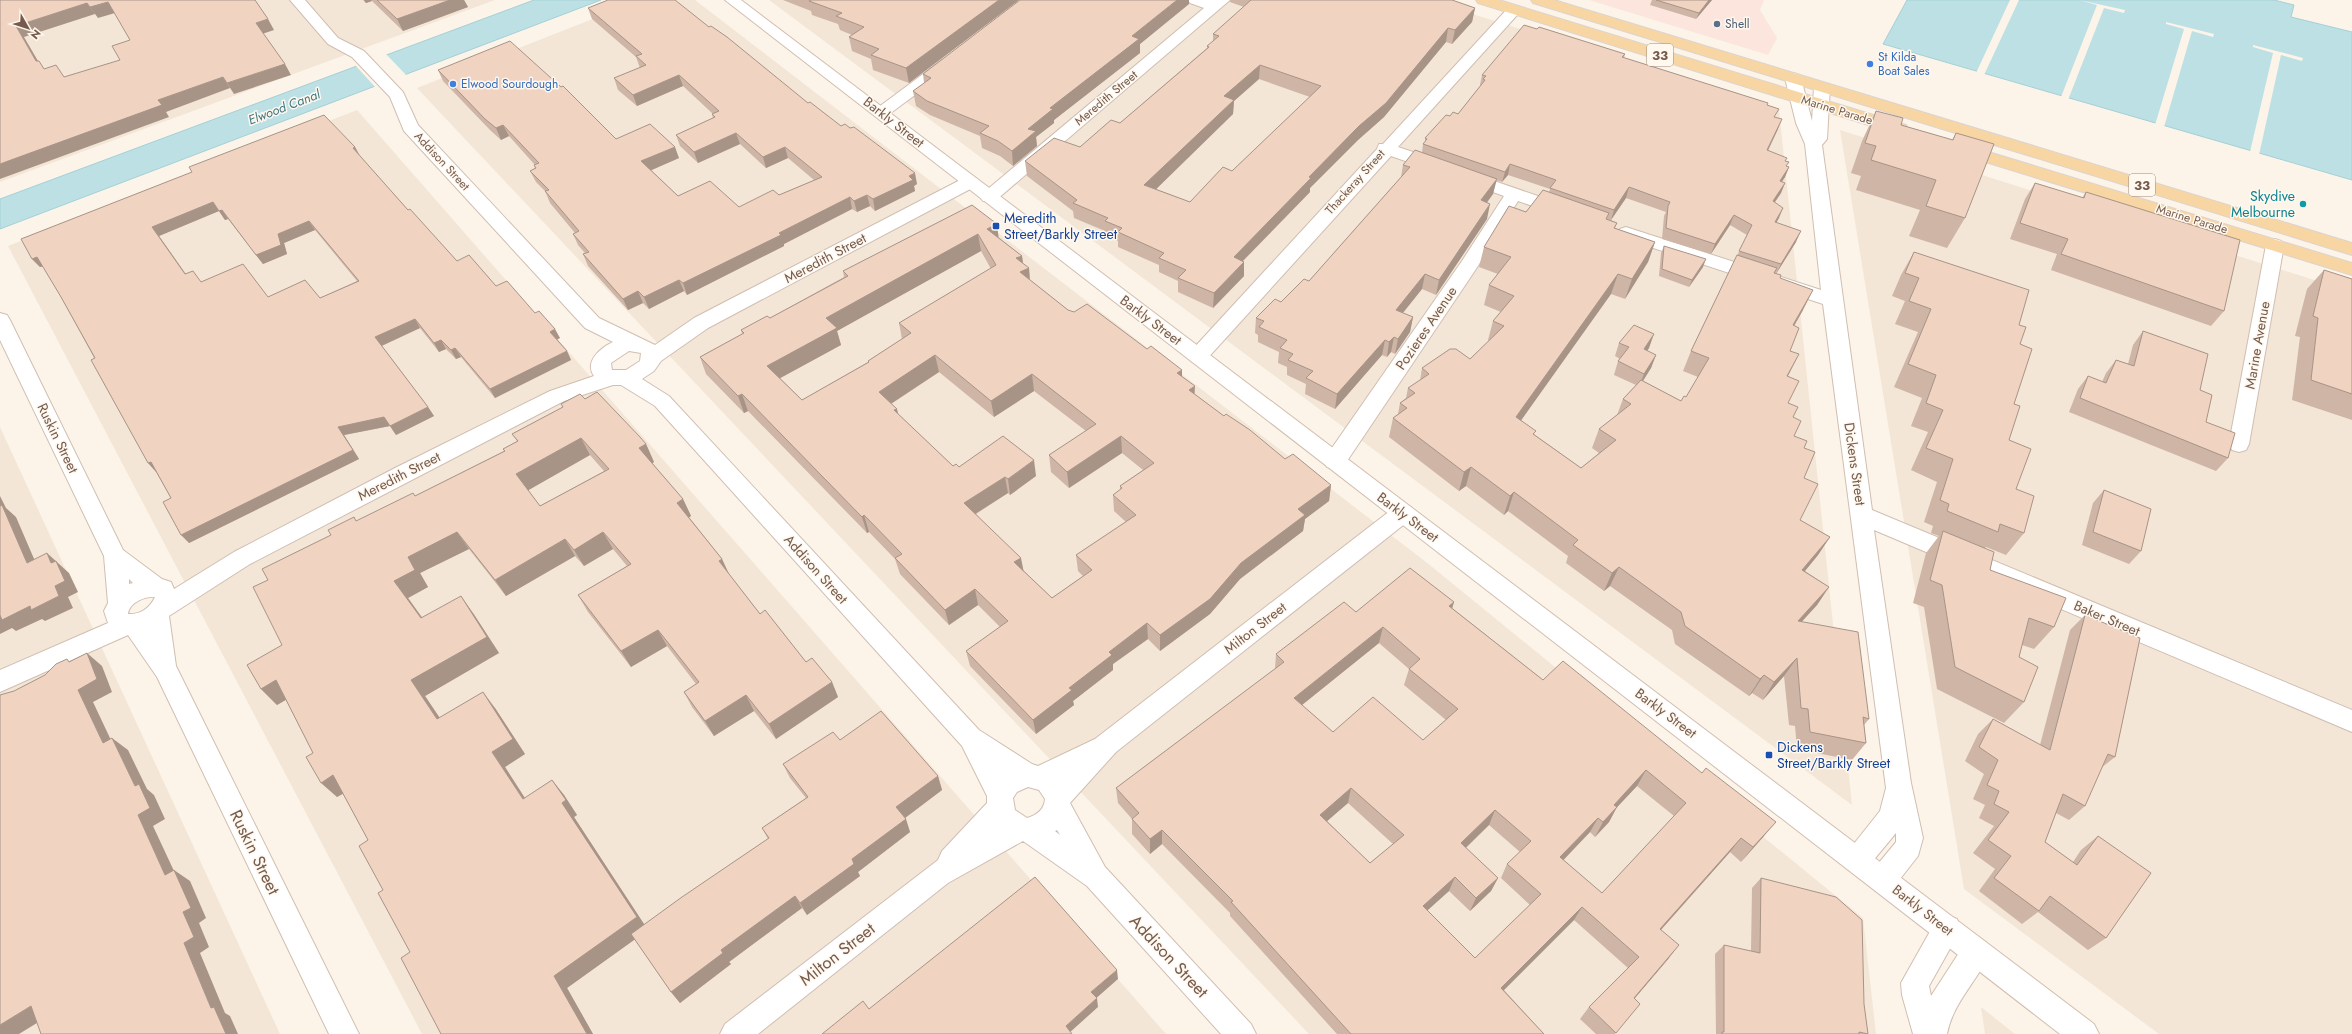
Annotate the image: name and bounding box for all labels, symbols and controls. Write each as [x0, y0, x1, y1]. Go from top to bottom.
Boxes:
north arrow [8, 8, 48, 48]
place label: Shell [1725, 15, 1750, 33]
marker: Shell [1712, 19, 1722, 29]
text: N [27, 26, 45, 43]
road number: 33 [1647, 44, 1673, 66]
place label: St Kilda Boat Sales [1878, 48, 1930, 80]
marker: St Kilda Boat Sales [1865, 59, 1875, 69]
street label: Meredith Street [1071, 66, 1142, 130]
place label: Elwood Sourdough [461, 75, 558, 93]
marker: Elwood Sourdough [448, 79, 458, 89]
water label: Elwood Canal [245, 84, 324, 129]
street label: Marine Parade [1799, 91, 1875, 129]
street label: Barkly Street [859, 92, 929, 153]
street label: Addison Street [410, 128, 474, 195]
street label: Thackeray Street [1321, 145, 1389, 218]
road number: 33 [2129, 174, 2155, 196]
place label: Skydive Melbourne [2231, 186, 2295, 222]
marker: Skydive Melbourne [2298, 199, 2308, 209]
street label: Marine Parade [2154, 200, 2230, 238]
place label: Meredith Street/Barkly Street [1004, 208, 1118, 244]
marker: Meredith Street/Barkly Street [991, 221, 1001, 231]
street label: Meredith Street [780, 228, 870, 288]
street label: Pozieres Avenue [1391, 282, 1461, 374]
street label: Barkly Street [1116, 290, 1186, 350]
street label: Marine Avenue [2239, 299, 2275, 391]
street label: Ruskin Street [32, 400, 84, 477]
street label: Dickens Street [1839, 421, 1871, 507]
street label: Meredith Street [354, 446, 444, 505]
street label: Barkly Street [1373, 487, 1443, 547]
street label: Addison Street [779, 530, 853, 609]
street label: Baker Street [2071, 595, 2144, 641]
street label: Milton Street [1220, 597, 1291, 659]
street label: Barkly Street [1631, 683, 1701, 743]
place label: Dickens Street/Barkly Street [1777, 737, 1891, 773]
marker: Dickens Street/Barkly Street [1764, 750, 1774, 760]
street label: Ruskin Street [224, 805, 286, 899]
street label: Barkly Street [1888, 880, 1958, 941]
street label: Addison Street [1124, 909, 1214, 1003]
street label: Milton Street [794, 917, 880, 991]

